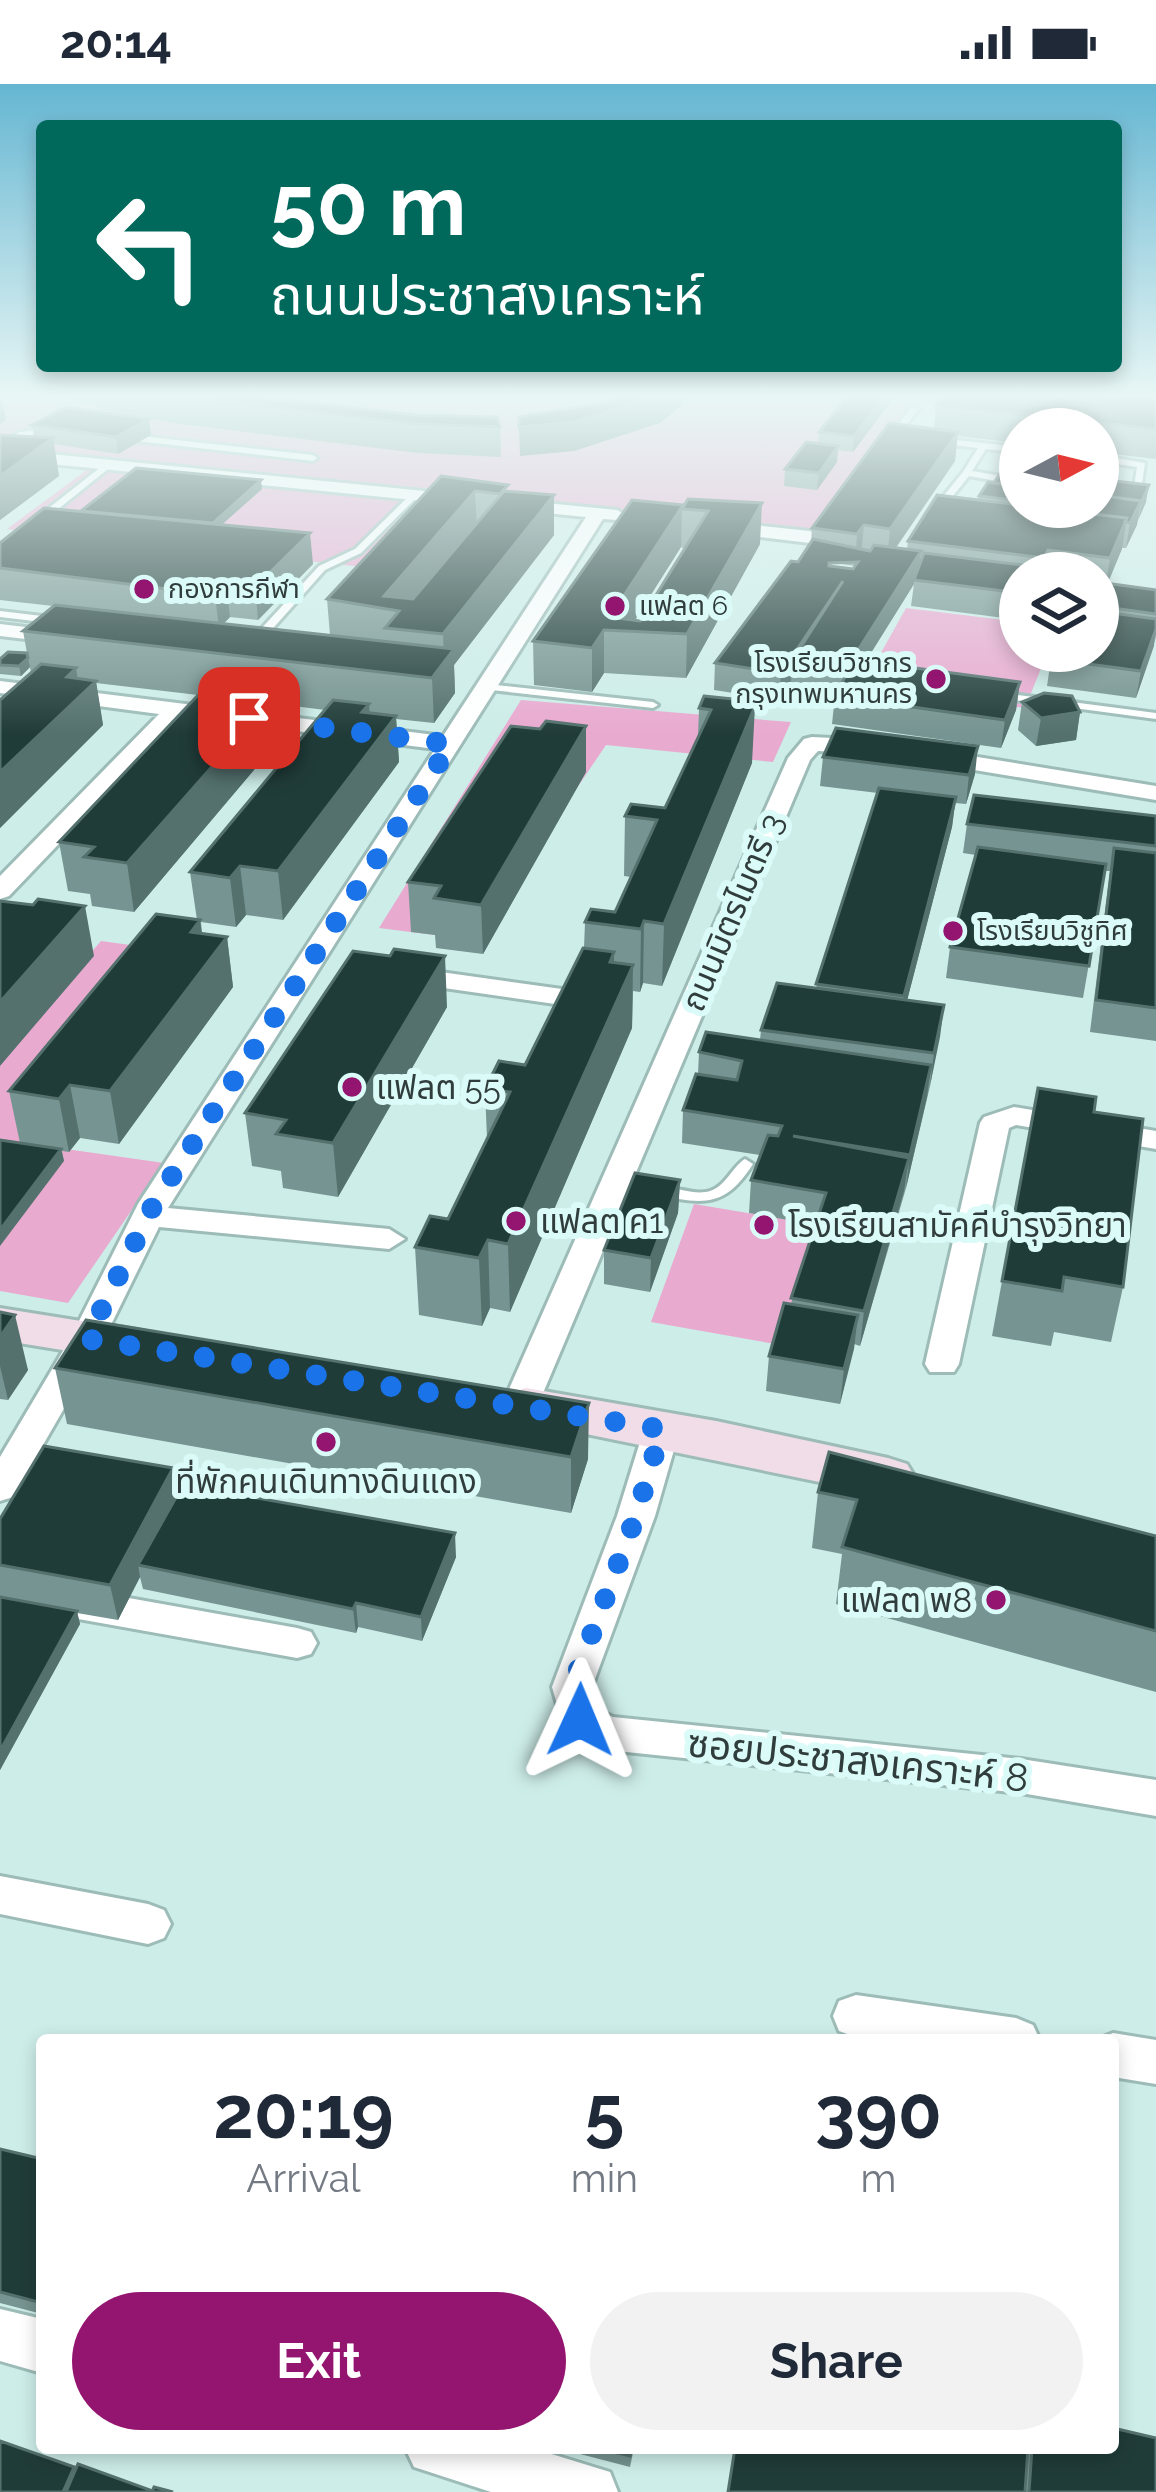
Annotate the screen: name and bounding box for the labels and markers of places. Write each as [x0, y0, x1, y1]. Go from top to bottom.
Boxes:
place label: กองการกีฬา [168, 573, 300, 604]
marker: กองการกีฬา [131, 576, 157, 602]
place label: แฟลต 6 [639, 590, 728, 621]
marker: แฟลต 6 [602, 593, 628, 619]
place label: โรงเรียนวิชากร กรุงเทพมหานคร [735, 647, 912, 710]
marker: โรงเรียนวิชากร กรุงเทพมหานคร [923, 666, 949, 692]
pin [198, 667, 300, 769]
place label: โรงเรียนวิชูทิศ [977, 915, 1128, 947]
marker: โรงเรียนวิชูทิศ [940, 918, 966, 944]
place label: แฟลต 55 [376, 1068, 501, 1107]
marker: แฟลต 55 [339, 1074, 365, 1100]
place label: แฟลต ค1 [540, 1202, 663, 1241]
place label: โรงเรียนสามัคคีบํารุงวิทยา [788, 1206, 1127, 1246]
marker: แฟลต ค1 [503, 1208, 529, 1234]
marker: โรงเรียนสามัคคีบํารุงวิทยา [751, 1212, 777, 1238]
marker: ที่พักคนเดินทางดินแดง [313, 1429, 339, 1455]
place label: ที่พักคนเดินทางดินแดง [175, 1459, 477, 1501]
place label: แฟลต พ8 [841, 1581, 972, 1620]
marker: แฟลต พ8 [983, 1587, 1009, 1613]

